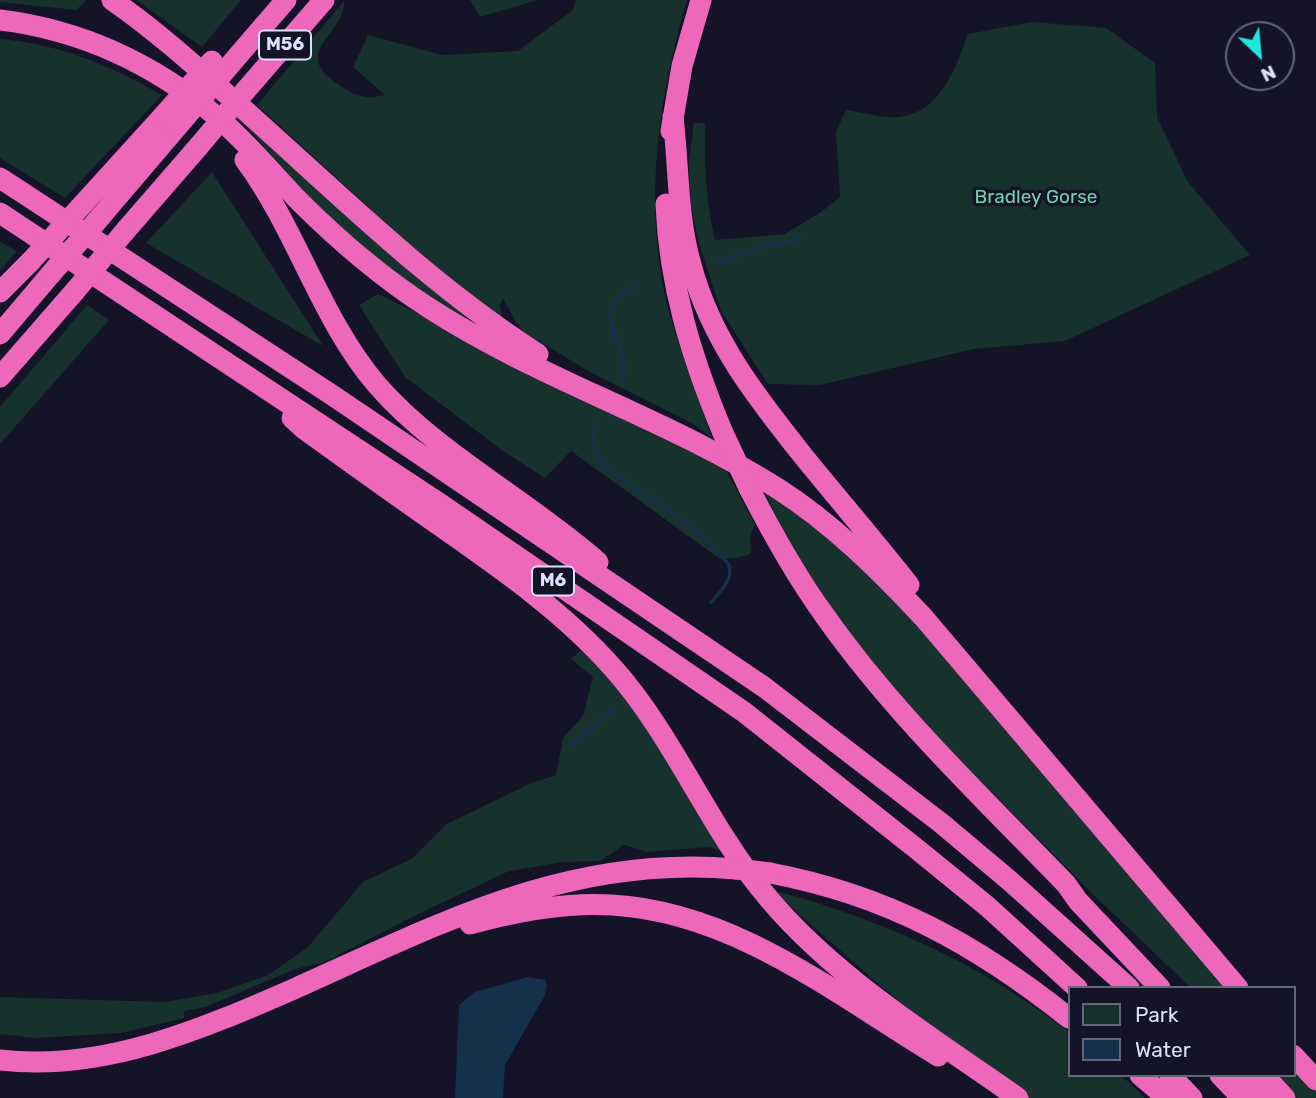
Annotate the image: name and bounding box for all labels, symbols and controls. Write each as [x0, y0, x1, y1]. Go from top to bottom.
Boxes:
north arrow [1225, 21, 1295, 91]
road number: M56 [259, 31, 311, 60]
text: N [1257, 60, 1280, 87]
park label: Bradley Gorse [975, 187, 1097, 209]
road number: M6 [532, 566, 574, 596]
legend [1068, 986, 1295, 1077]
text: Park [1135, 1002, 1179, 1027]
text: Water [1135, 1037, 1191, 1062]

